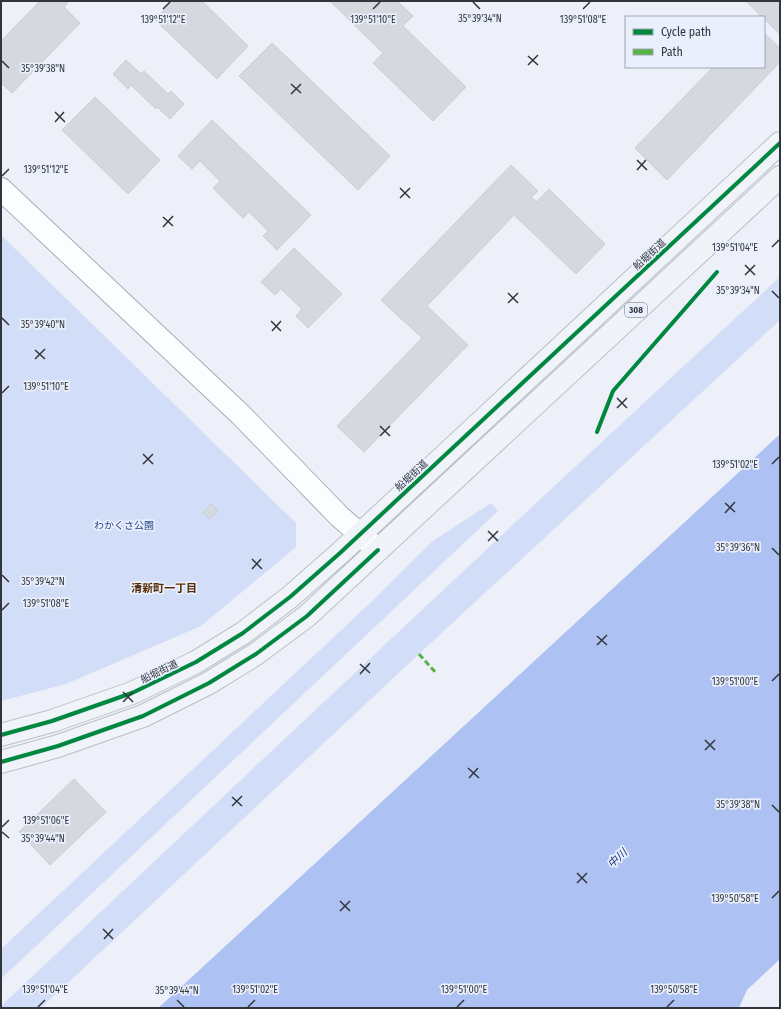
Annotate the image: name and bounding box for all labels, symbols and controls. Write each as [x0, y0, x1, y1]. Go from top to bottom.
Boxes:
text: 35°39'34"N [458, 13, 502, 25]
text: 139°51'12"E [141, 14, 186, 26]
text: 139°51'10"E [350, 14, 396, 26]
text: 139°51'08"E [560, 14, 606, 26]
legend [625, 16, 765, 68]
text: Cycle path [661, 25, 711, 39]
text: Path [661, 45, 683, 59]
text: 35°39'38"N [21, 63, 65, 75]
text: 139°51'12"E [24, 164, 69, 176]
street label: 船堀街道 [631, 237, 668, 273]
text: 139°51'04"E [712, 242, 758, 254]
text: 35°39'34"N [716, 285, 760, 297]
road number: 308 [625, 303, 647, 317]
text: 35°39'40"N [21, 319, 65, 331]
text: 139°51'10"E [23, 381, 69, 393]
street label: 船堀街道 [393, 458, 430, 494]
text: 139°51'02"E [712, 459, 758, 471]
park label: わかくさ公園 [94, 520, 154, 532]
text: 35°39'36"N [716, 542, 760, 554]
text: 35°39'42"N [21, 576, 65, 588]
district label: 清新町一丁目 [131, 582, 197, 595]
text: 139°51'08"E [23, 598, 69, 610]
street label: 船堀街道 [139, 658, 180, 686]
text: 139°51'00"E [712, 676, 759, 688]
text: 35°39'38"N [716, 799, 760, 811]
text: 139°51'06"E [23, 815, 69, 827]
text: 35°39'44"N [21, 833, 65, 845]
water label: 中川 [605, 845, 631, 871]
text: 139°50'58"E [711, 893, 759, 905]
text: 139°51'04"E [22, 984, 68, 996]
text: 139°51'02"E [232, 984, 278, 996]
text: 139°51'00"E [441, 984, 488, 996]
text: 139°50'58"E [650, 984, 698, 996]
text: 35°39'44"N [155, 985, 199, 997]

